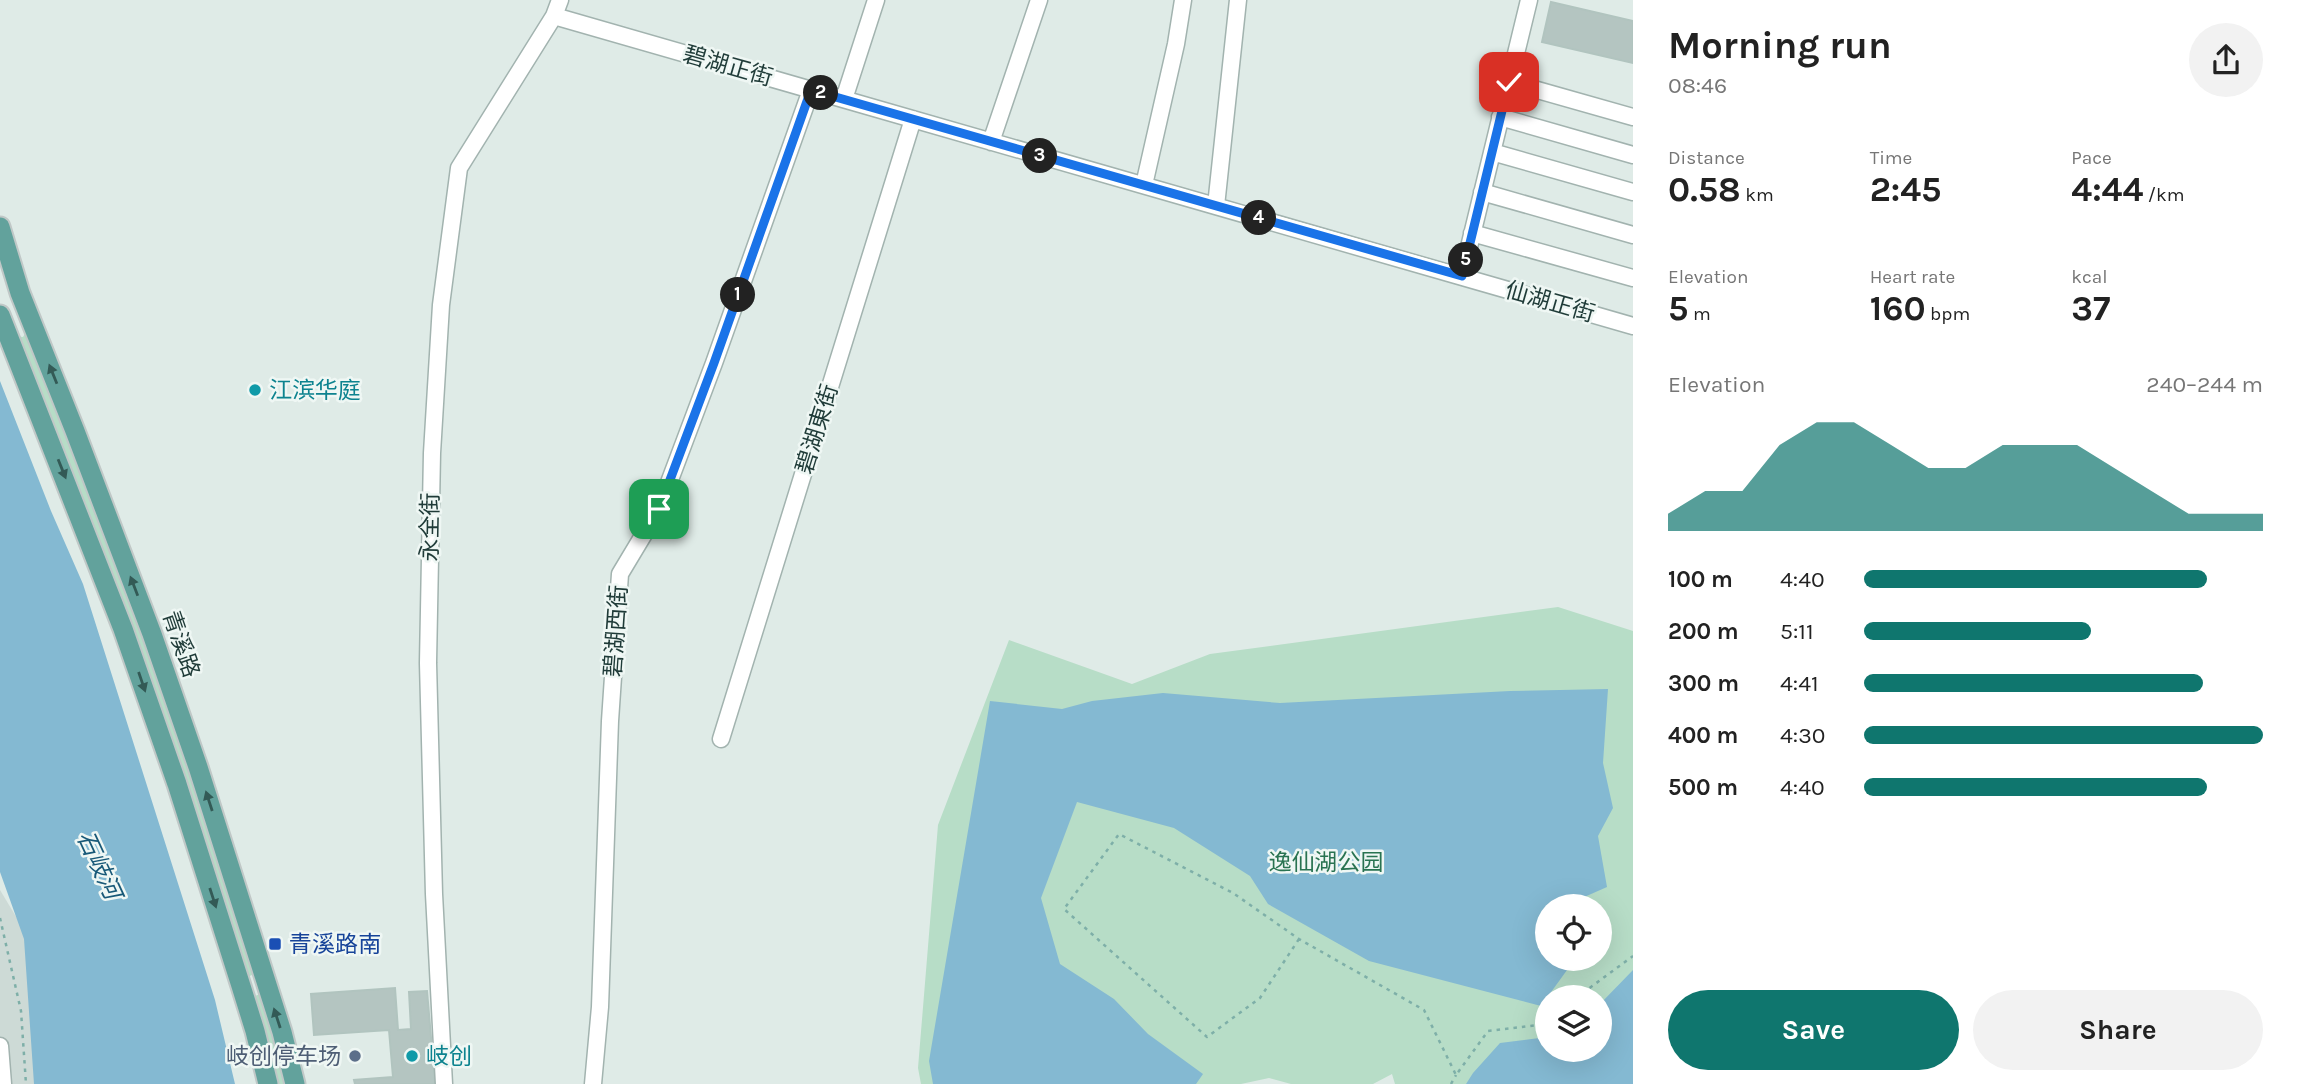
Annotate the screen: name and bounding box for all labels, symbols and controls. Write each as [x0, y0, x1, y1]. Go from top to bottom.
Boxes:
text: Morning run [1668, 23, 1892, 68]
button: share [2189, 23, 2263, 97]
street label: 碧湖正街 [680, 40, 776, 92]
pin [1479, 52, 1539, 112]
icon: check [1490, 63, 1528, 101]
text: 08:46 [1668, 72, 1727, 99]
pin: 2 [804, 76, 838, 110]
text: 2 [815, 81, 826, 103]
pin: 3 [1023, 138, 1058, 174]
text: 3 [1034, 144, 1045, 166]
text: Distance [1668, 147, 1745, 169]
text: Time [1870, 147, 1912, 169]
text: Pace [2071, 147, 2112, 169]
text: 0.58 [1668, 169, 1741, 210]
text: 2:45 [1870, 169, 1941, 210]
text: 4:44 [2071, 169, 2143, 210]
text: km [1741, 184, 1774, 206]
text: /km [2143, 184, 2184, 206]
pin: 4 [1242, 200, 1276, 235]
text: 4 [1253, 206, 1264, 228]
pin: 5 [1448, 243, 1484, 278]
text: 5 [1460, 248, 1471, 270]
text: Elevation [1668, 266, 1748, 288]
text: Heart rate [1870, 266, 1955, 288]
text: kcal [2071, 266, 2108, 288]
street label: 仙湖正街 [1502, 276, 1598, 328]
pin: 1 [720, 278, 756, 312]
text: 1 [734, 283, 741, 305]
text: 5 [1668, 288, 1688, 329]
text: 160 [1870, 288, 1926, 329]
text: 37 [2071, 288, 2111, 329]
text: m [1688, 303, 1711, 325]
text: bpm [1926, 303, 1970, 325]
one-way arrow [47, 363, 58, 384]
text: Elevation [1668, 371, 1765, 398]
text: 240–244 m [2146, 371, 2263, 398]
place label: 江滨华庭 [269, 377, 361, 404]
street label: 碧湖東街 [791, 381, 843, 477]
marker: 江滨华庭 [247, 382, 263, 398]
one-way arrow [56, 459, 67, 480]
pin [629, 479, 689, 539]
icon: arrive [640, 490, 678, 528]
street label: 永全街 [416, 492, 444, 562]
text: 100 m [1668, 566, 1733, 593]
text: 4:40 [1780, 566, 1825, 593]
one-way arrow [129, 576, 140, 597]
street label: 碧湖西街 [599, 584, 633, 678]
street label: 青溪路 [157, 607, 205, 681]
text: 200 m [1668, 618, 1739, 645]
text: 5:11 [1780, 618, 1814, 645]
text: 300 m [1668, 670, 1739, 697]
text: 4:41 [1780, 670, 1819, 697]
one-way arrow [137, 672, 148, 693]
text: 400 m [1668, 722, 1738, 749]
text: 4:30 [1780, 722, 1825, 749]
text: 500 m [1668, 774, 1738, 801]
text: 4:40 [1780, 774, 1825, 801]
one-way arrow [203, 791, 213, 812]
water label: 石岐河 [71, 826, 129, 907]
park label: 逸仙湖公园 [1269, 849, 1384, 876]
one-way arrow [208, 888, 219, 909]
map controls [1535, 894, 1612, 1062]
button: locate [1535, 894, 1612, 971]
place label: 青溪路南 [289, 931, 381, 958]
marker: 青溪路南 [267, 936, 283, 952]
button: layers [1535, 985, 1612, 1062]
button: Save [1668, 990, 1959, 1070]
button: Share [1973, 990, 2263, 1070]
one-way arrow [272, 1008, 282, 1029]
place label: 岐创停车场 [226, 1043, 341, 1070]
place label: 岐创 [426, 1043, 472, 1070]
marker: 岐创停车场 [347, 1048, 363, 1064]
marker: 岐创 [404, 1048, 420, 1064]

